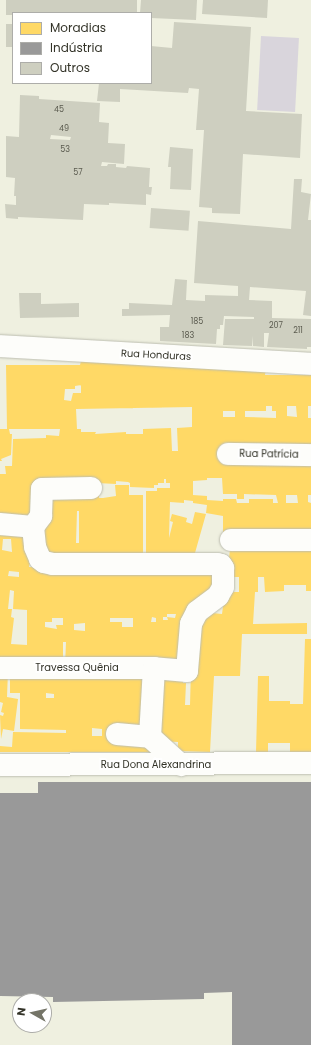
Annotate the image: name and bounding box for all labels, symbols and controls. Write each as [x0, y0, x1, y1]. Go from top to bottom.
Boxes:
legend [12, 12, 152, 84]
text: Moradias [50, 19, 106, 36]
text: Indústria [50, 39, 103, 56]
text: Outros [50, 59, 90, 76]
house number: 45 [54, 105, 64, 115]
house number: 49 [59, 124, 69, 134]
house number: 53 [60, 145, 70, 155]
house number: 57 [73, 168, 83, 178]
house number: 185 [191, 317, 203, 327]
house number: 207 [269, 321, 283, 331]
house number: 211 [293, 326, 303, 336]
house number: 183 [182, 331, 194, 341]
street label: Rua Honduras [120, 347, 192, 363]
street label: Rua Patrícia [239, 447, 299, 461]
street label: Travessa Quênia [35, 662, 119, 674]
street label: Rua Dona Alexandrina [101, 759, 211, 771]
north arrow [12, 993, 52, 1033]
text: N [13, 1006, 30, 1017]

